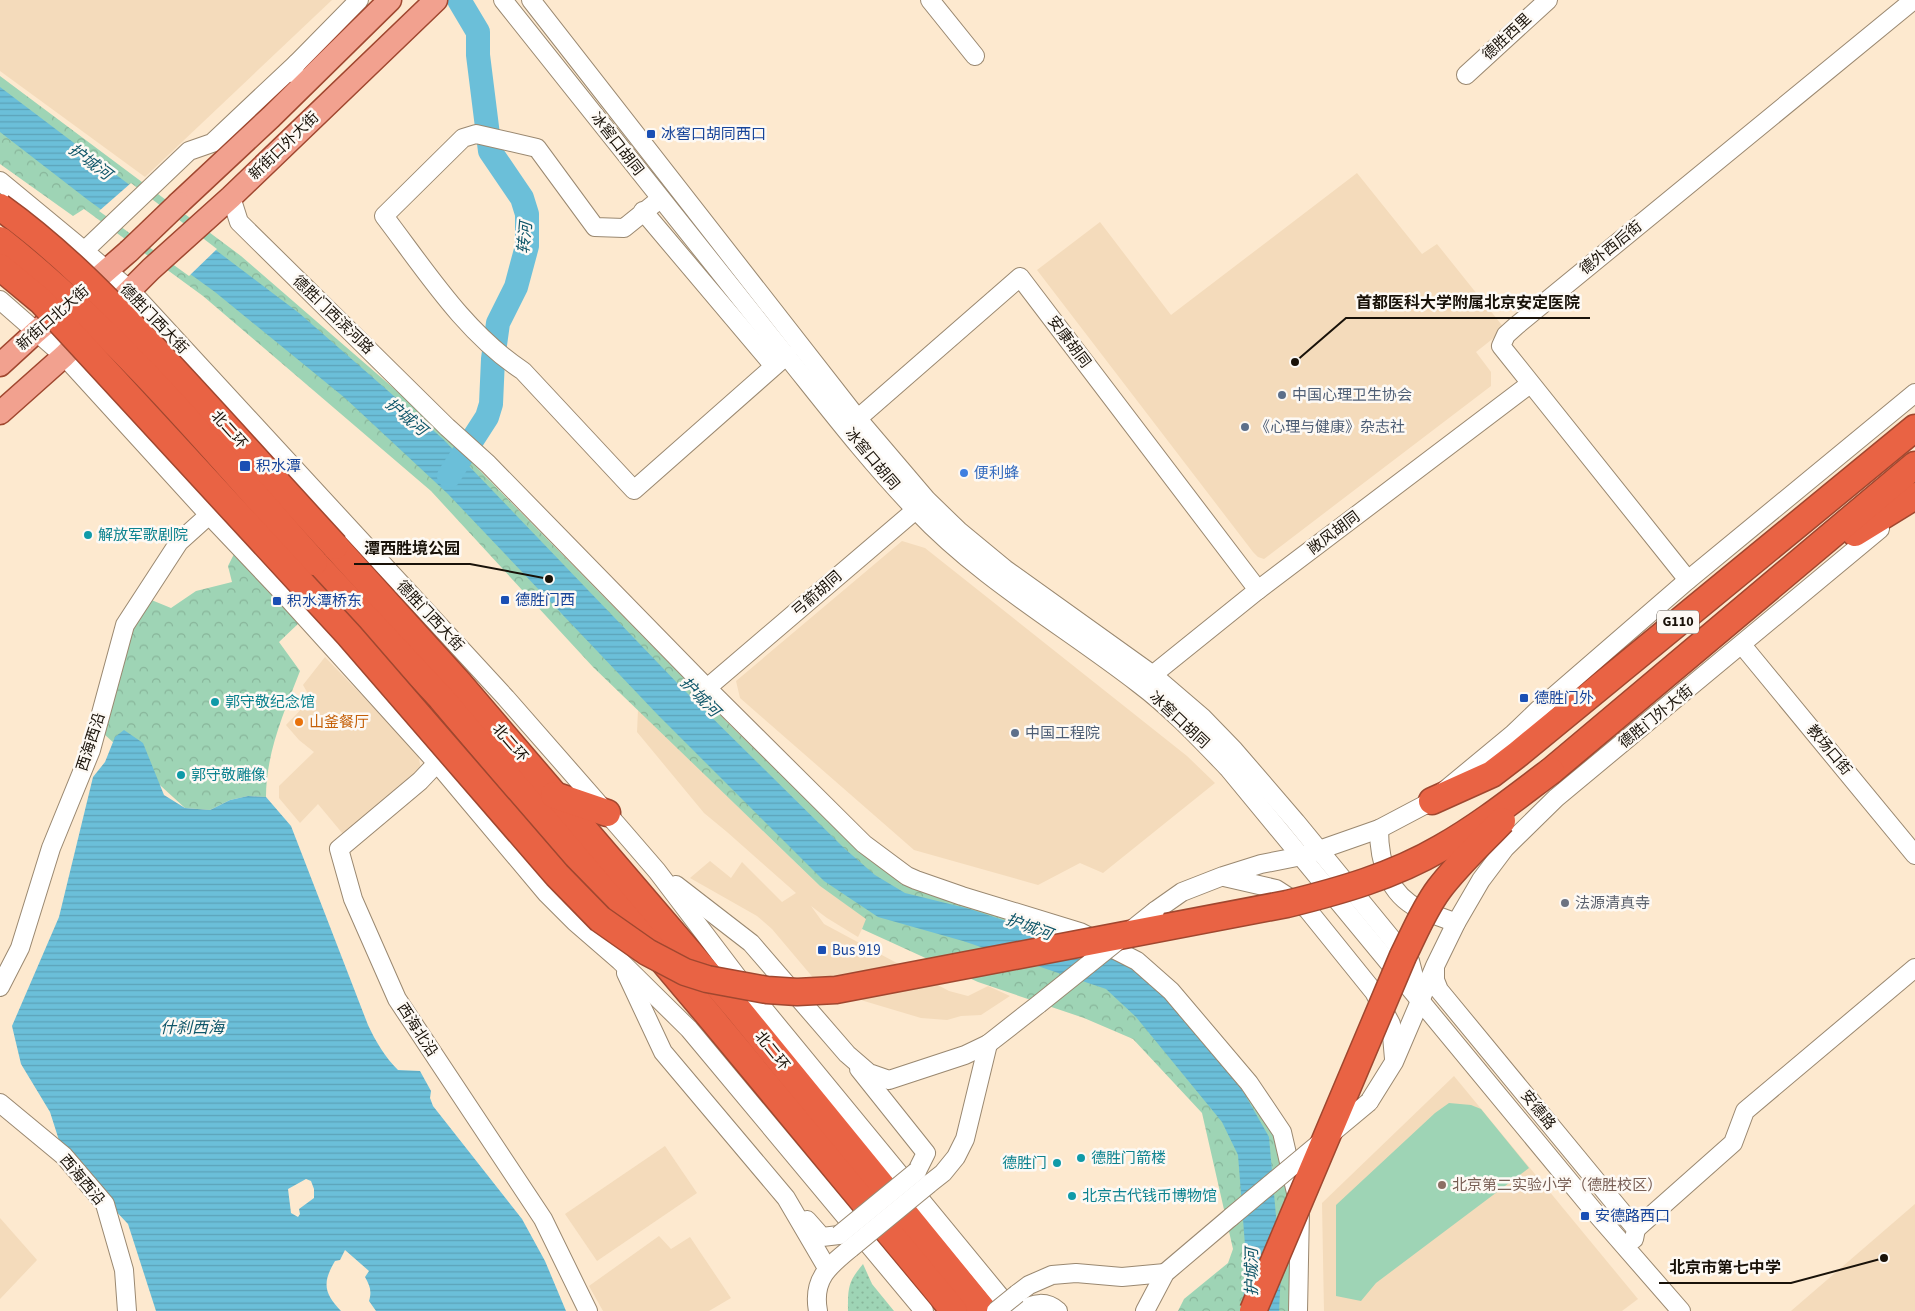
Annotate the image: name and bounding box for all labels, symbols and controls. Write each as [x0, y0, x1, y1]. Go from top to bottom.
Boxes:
street label: 德胜西里 [1478, 9, 1536, 65]
street label: 新街口外大街 [244, 107, 324, 185]
street label: 冰窖口胡同 [586, 108, 648, 180]
place label: 冰窖口胡同西口 [661, 124, 766, 145]
marker: 冰窖口胡同西口 [645, 128, 657, 140]
water label: 护城河 [64, 139, 118, 187]
street label: 德外西后街 [1575, 216, 1647, 280]
water label: 转河 [513, 218, 538, 255]
street label: 德胜门西滨河路 [288, 271, 378, 359]
street label: 德胜门西大街 [115, 279, 193, 359]
street label: 新街口北大街 [12, 281, 94, 355]
callout: 首都医科大学附属北京安定医院 [1346, 287, 1590, 318]
text: 首都医科大学附属北京安定医院 [1356, 292, 1580, 314]
street label: 安康胡同 [1043, 312, 1095, 372]
place label: 中国心理卫生协会 [1292, 385, 1412, 406]
marker: 中国心理卫生协会 [1276, 389, 1288, 401]
water label: 护城河 [381, 393, 434, 443]
street label: 北二环 [206, 406, 252, 454]
place label: 《心理与健康》杂志社 [1255, 417, 1405, 438]
marker: 《心理与健康》杂志社 [1239, 421, 1251, 433]
street label: 冰窖口胡同 [840, 424, 904, 494]
place label: 积水潭 [256, 456, 301, 477]
marker: 积水潭 [238, 459, 252, 473]
place label: 便利蜂 [974, 463, 1019, 484]
marker: 便利蜂 [958, 467, 970, 479]
street label: 敞风胡同 [1304, 507, 1364, 559]
place label: 解放军歌剧院 [98, 525, 188, 546]
marker: 解放军歌剧院 [82, 529, 94, 541]
callout: 潭西胜境公园 [354, 533, 470, 564]
text: 潭西胜境公园 [364, 538, 460, 560]
street label: 弓箭胡同 [787, 566, 847, 622]
street label: 德胜门西大街 [392, 576, 468, 656]
place label: 德胜门西 [515, 590, 575, 611]
place label: 积水潭桥东 [287, 591, 362, 612]
marker: 德胜门西 [499, 594, 511, 606]
marker: 积水潭桥东 [271, 595, 283, 607]
road number: G110 [1657, 610, 1699, 634]
water label: 护城河 [675, 672, 727, 724]
street label: 德胜门外大街 [1614, 681, 1698, 753]
street label: 冰窖口胡同 [1144, 687, 1214, 753]
place label: 德胜门外 [1534, 688, 1594, 709]
place label: 郭守敬纪念馆 [225, 692, 315, 713]
marker: 德胜门外 [1518, 692, 1530, 704]
marker: 郭守敬纪念馆 [209, 696, 221, 708]
street label: 西海西沿 [72, 710, 110, 774]
place label: 山釜餐厅 [309, 712, 369, 733]
marker: 山釜餐厅 [293, 716, 305, 728]
street label: 北二环 [487, 719, 533, 767]
street label: 教场口街 [1802, 720, 1856, 780]
place label: 中国工程院 [1025, 723, 1100, 744]
marker: 中国工程院 [1009, 727, 1021, 739]
place label: 郭守敬雕像 [191, 765, 266, 786]
marker: 郭守敬雕像 [175, 769, 187, 781]
place label: 法源清真寺 [1575, 893, 1650, 914]
marker: 法源清真寺 [1559, 897, 1571, 909]
water label: 护城河 [1003, 908, 1058, 947]
place label: Bus 919 [832, 940, 881, 961]
marker: Bus 919 [816, 944, 828, 956]
street label: 西海北沿 [392, 999, 442, 1061]
water label: 什刹西海 [160, 1017, 226, 1039]
street label: 北二环 [750, 1027, 794, 1075]
street label: 安德路 [1516, 1086, 1560, 1134]
place label: 德胜门箭楼 [1091, 1148, 1166, 1169]
street label: 西海西沿 [55, 1150, 109, 1210]
marker: 德胜门箭楼 [1075, 1152, 1087, 1164]
place label: 德胜门 [1002, 1153, 1047, 1174]
marker: 德胜门 [1051, 1157, 1063, 1169]
place label: 北京第二实验小学（德胜校区） [1452, 1175, 1662, 1196]
marker: 北京第二实验小学（德胜校区） [1436, 1179, 1448, 1191]
place label: 北京古代钱币博物馆 [1082, 1186, 1217, 1207]
marker: 北京古代钱币博物馆 [1066, 1190, 1078, 1202]
place label: 安德路西口 [1595, 1206, 1670, 1227]
marker: 安德路西口 [1579, 1210, 1591, 1222]
water label: 护城河 [1241, 1245, 1263, 1296]
callout: 北京市第七中学 [1659, 1252, 1791, 1283]
text: 北京市第七中学 [1669, 1257, 1781, 1279]

